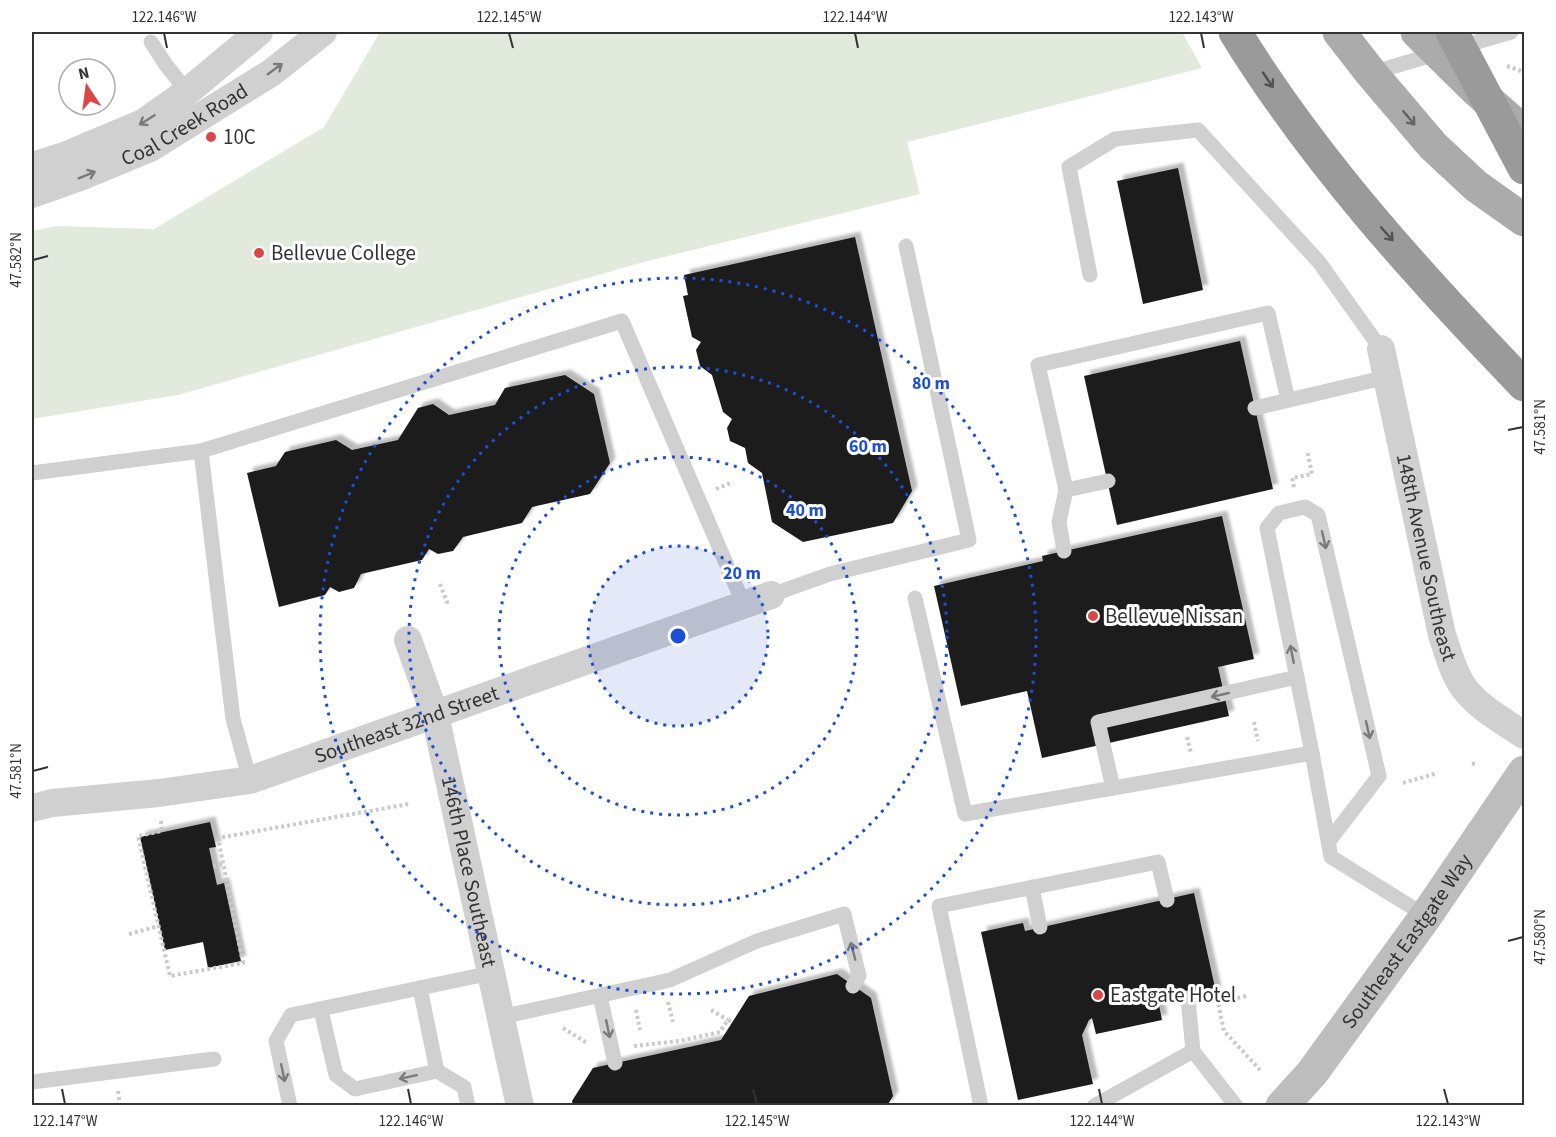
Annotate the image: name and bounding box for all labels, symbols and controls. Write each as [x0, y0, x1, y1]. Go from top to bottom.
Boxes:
text: 122.146°W [131, 7, 197, 28]
text: 122.145°W [476, 7, 542, 28]
text: 122.144°W [822, 7, 888, 28]
text: 122.143°W [1168, 7, 1234, 28]
north arrow [57, 57, 117, 117]
text: N [76, 61, 92, 85]
one-way arrow [266, 63, 282, 76]
one-way arrow [1262, 72, 1274, 88]
street label: Coal Creek Road [116, 76, 254, 173]
one-way arrow [1402, 110, 1416, 125]
one-way arrow [139, 114, 156, 126]
place label: 10C [223, 122, 256, 152]
marker: 10C [204, 130, 218, 144]
one-way arrow [77, 169, 95, 180]
one-way arrow [1380, 227, 1394, 242]
text: 47.582°N [6, 232, 27, 288]
place label: Bellevue College [271, 238, 416, 268]
marker: Bellevue College [252, 246, 266, 260]
text: 80 m [912, 371, 950, 396]
text: 47.581°N [1530, 399, 1551, 455]
text: 60 m [849, 434, 887, 459]
street label: 148th Avenue Southeast [1389, 451, 1465, 665]
text: 40 m [786, 498, 824, 523]
one-way arrow [1319, 530, 1331, 549]
text: 20 m [723, 561, 761, 586]
place label: Bellevue Nissan [1105, 601, 1243, 631]
marker: Bellevue Nissan [1086, 609, 1100, 623]
centre of rings [668, 626, 688, 646]
one-way arrow [1286, 645, 1298, 664]
street label: Southeast 32nd Street [310, 678, 503, 771]
one-way arrow [1210, 689, 1229, 701]
one-way arrow [1363, 720, 1374, 739]
text: 47.581°N [6, 743, 27, 799]
street label: 146th Place Southeast [434, 773, 504, 970]
street label: Southeast Eastgate Way [1334, 847, 1479, 1035]
text: 47.580°N [1530, 909, 1551, 965]
one-way arrow [847, 942, 858, 961]
place label: Eastgate Hotel [1110, 980, 1236, 1010]
marker: Eastgate Hotel [1091, 988, 1105, 1002]
one-way arrow [603, 1019, 614, 1039]
one-way arrow [278, 1063, 289, 1083]
one-way arrow [399, 1072, 419, 1083]
text: 122.147°W [32, 1111, 98, 1132]
text: 122.146°W [378, 1111, 444, 1132]
text: 122.145°W [724, 1111, 790, 1132]
text: 122.144°W [1069, 1111, 1135, 1132]
text: 122.143°W [1415, 1111, 1481, 1132]

